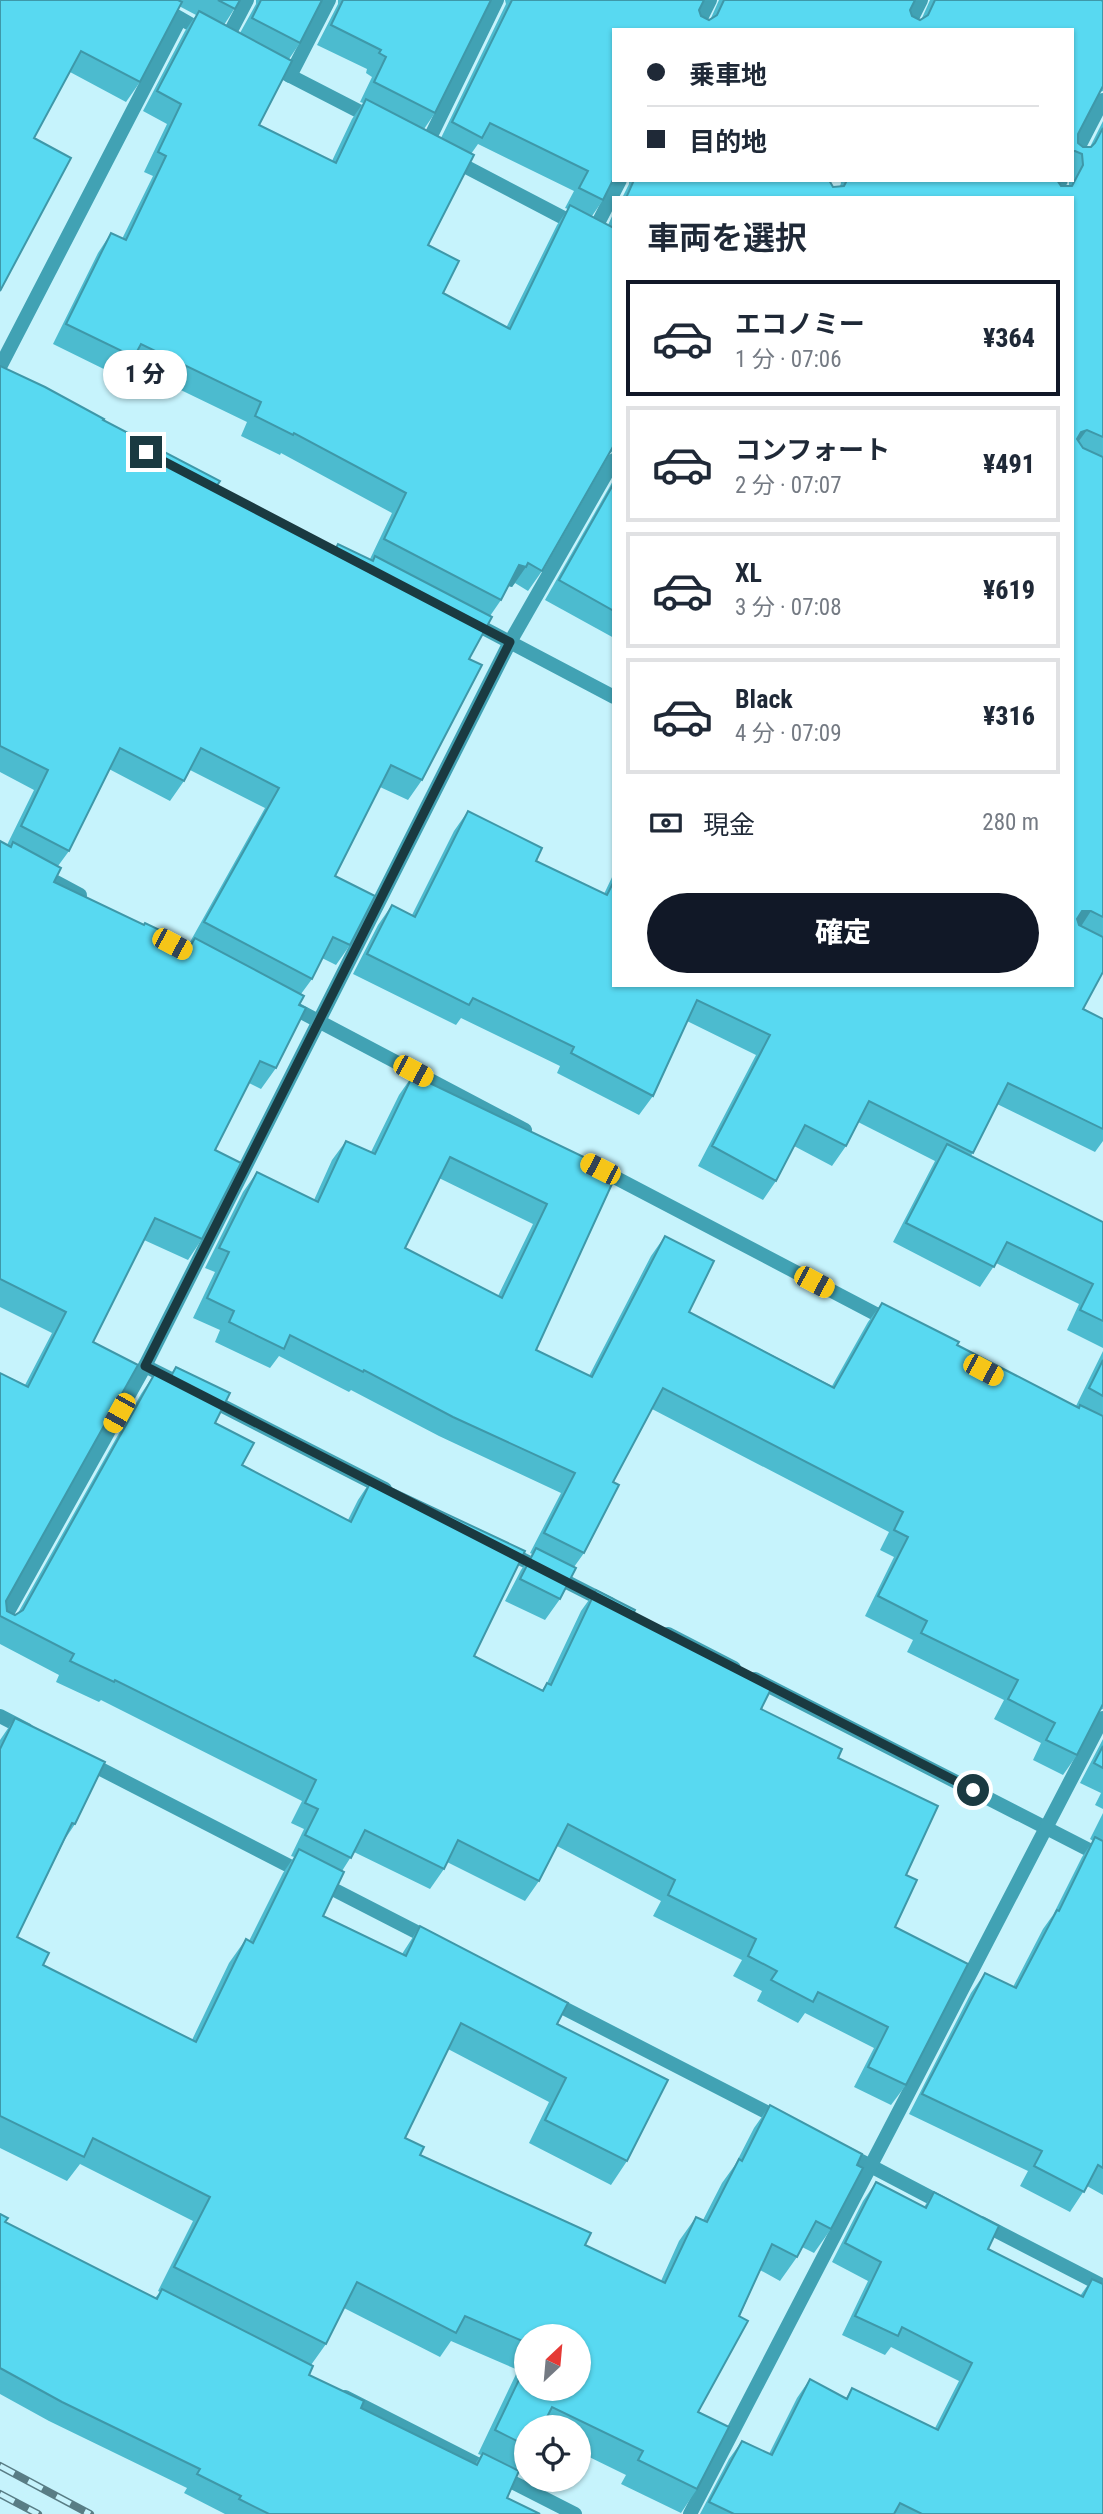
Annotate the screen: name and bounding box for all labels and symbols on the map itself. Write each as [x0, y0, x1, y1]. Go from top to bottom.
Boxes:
callout: 1 分 [104, 350, 188, 400]
route end [130, 436, 162, 468]
car [149, 925, 196, 963]
car [390, 1052, 437, 1090]
car [577, 1150, 624, 1188]
car [791, 1263, 838, 1301]
car [960, 1351, 1007, 1389]
car [100, 1390, 139, 1436]
route start [957, 1774, 989, 1806]
north arrow [514, 2324, 592, 2401]

